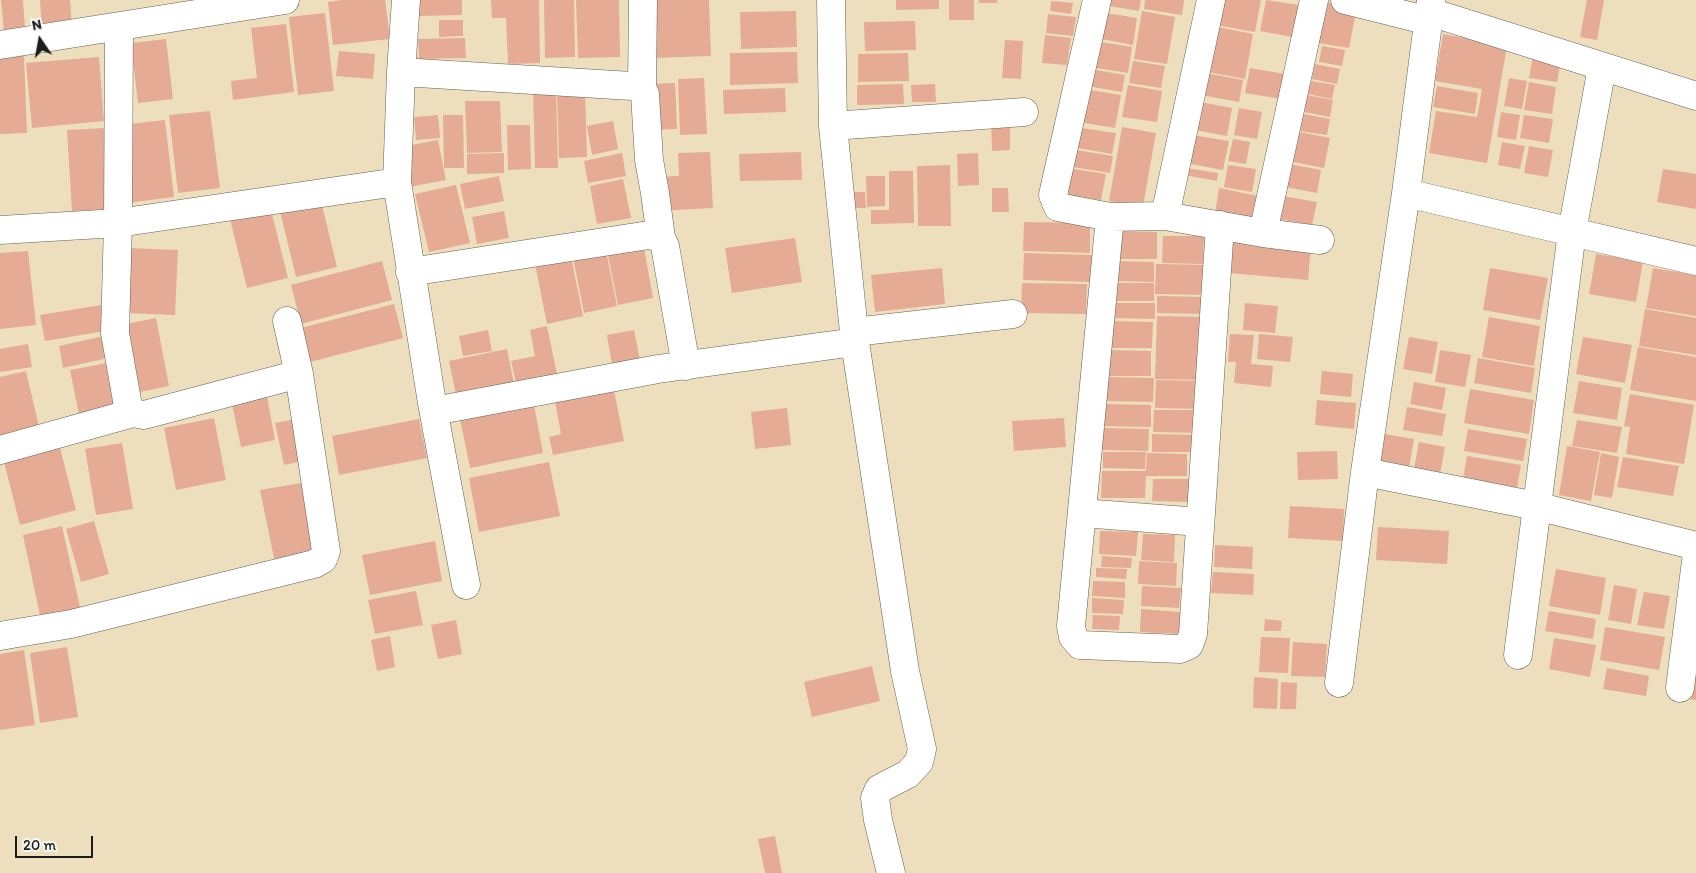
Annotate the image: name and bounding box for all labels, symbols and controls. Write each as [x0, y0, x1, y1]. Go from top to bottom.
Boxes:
north arrow [15, 15, 65, 65]
text: N [30, 16, 43, 34]
scale bar [18, 826, 95, 858]
text: 20 m [23, 836, 56, 854]

